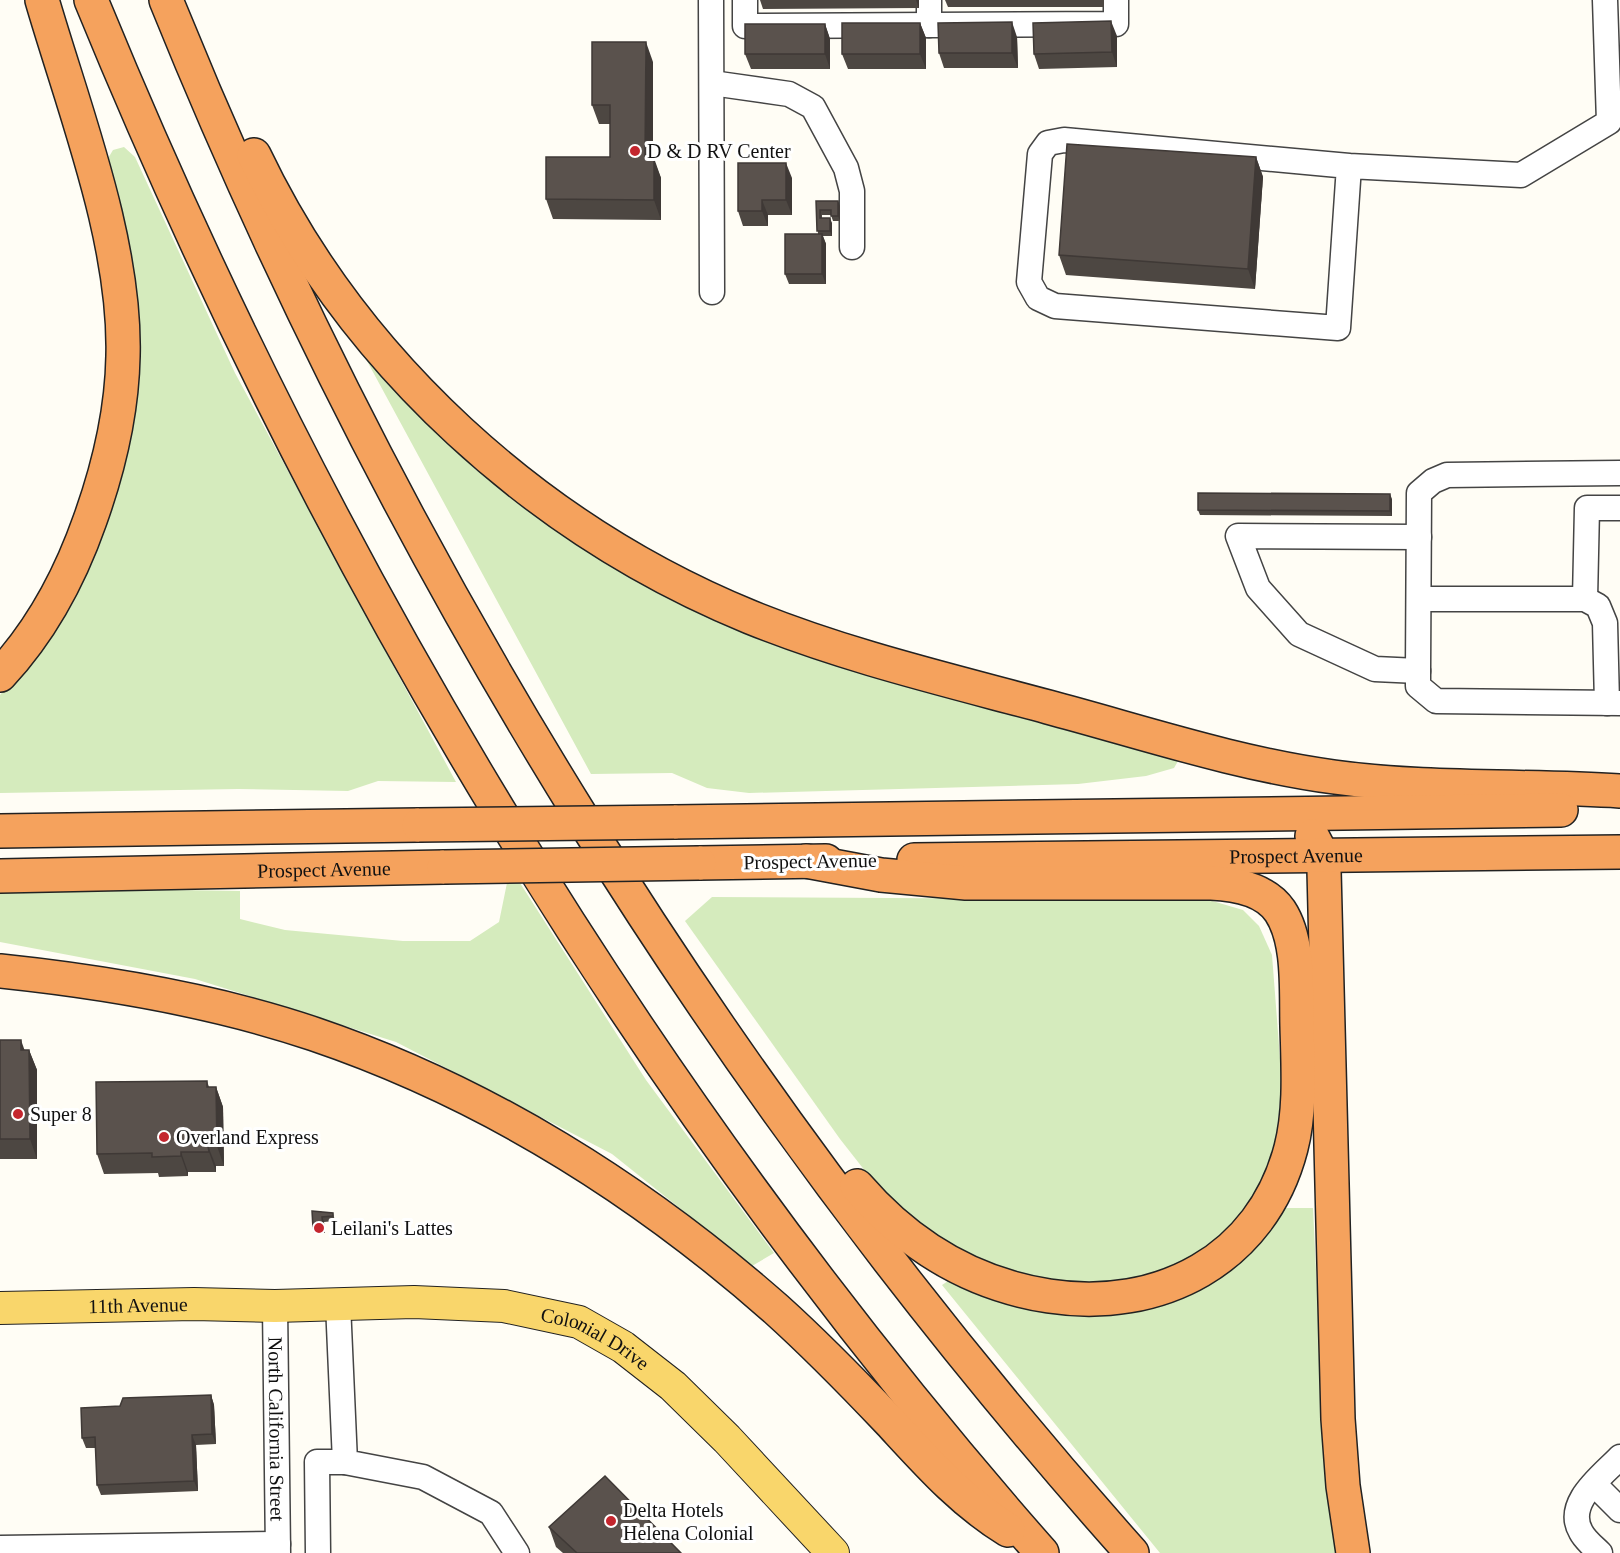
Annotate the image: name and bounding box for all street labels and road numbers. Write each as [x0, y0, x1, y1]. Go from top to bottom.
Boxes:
street label: Prospect Avenue [1229, 844, 1363, 868]
street label: Prospect Avenue [743, 849, 877, 874]
street label: Prospect Avenue [257, 857, 391, 882]
street label: 11th Avenue [88, 1293, 188, 1317]
street label: Colonial Drive [539, 1303, 654, 1374]
street label: North California Street [264, 1337, 289, 1522]

